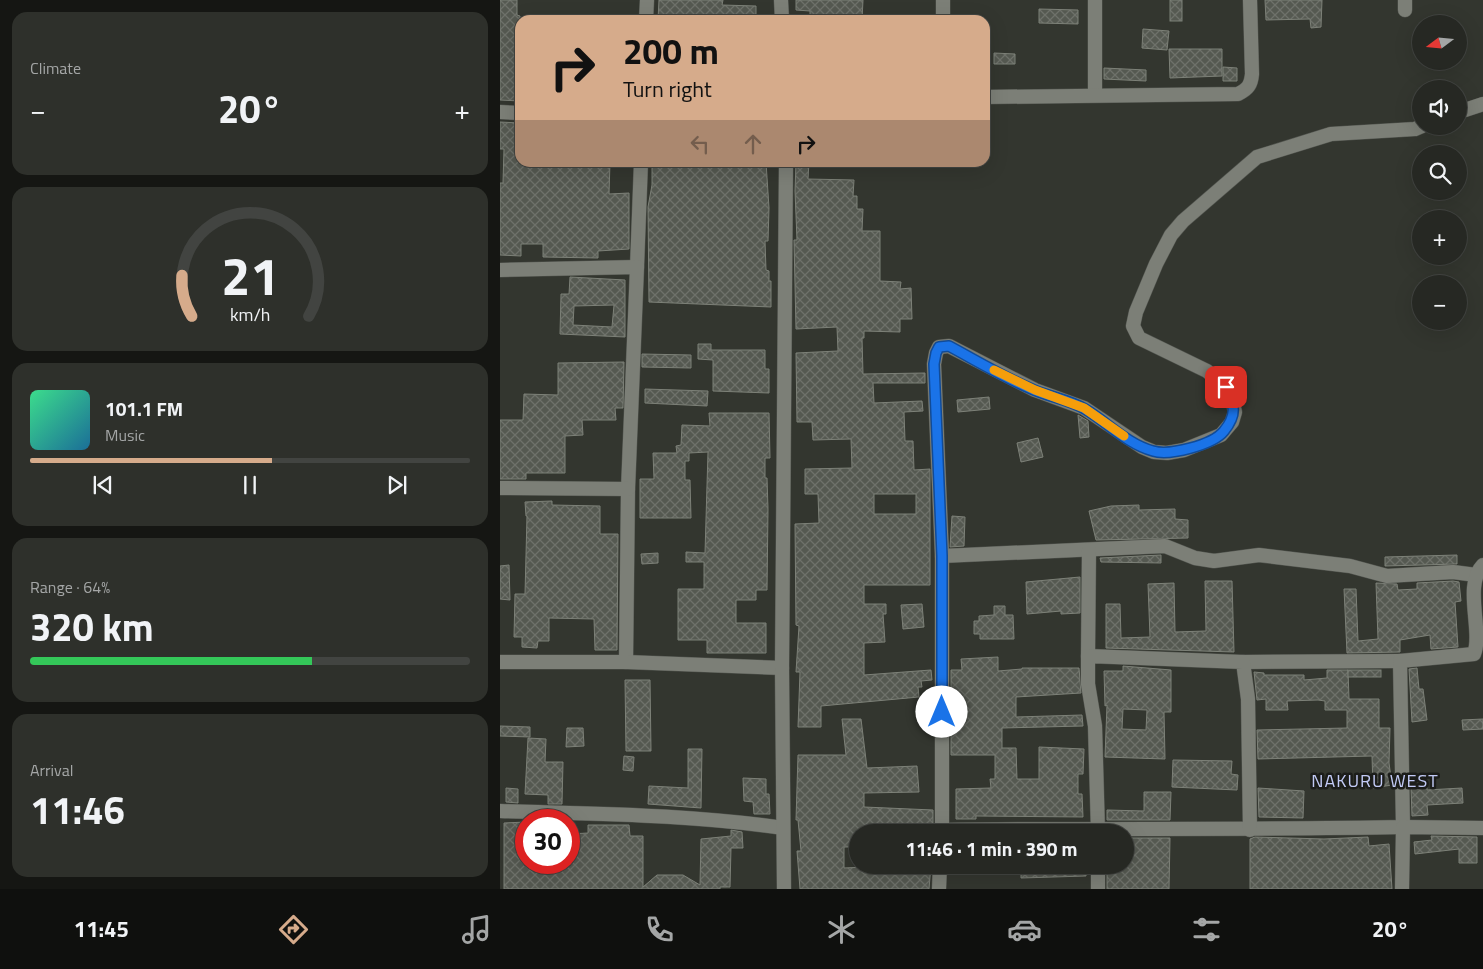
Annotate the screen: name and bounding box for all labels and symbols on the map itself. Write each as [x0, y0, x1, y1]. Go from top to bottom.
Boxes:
north arrow [1412, 15, 1468, 70]
pin [1205, 366, 1247, 408]
position arrow [915, 685, 967, 737]
district label: NAKURU WEST [1311, 767, 1439, 794]
speed limit sign: 30 [515, 809, 580, 874]

